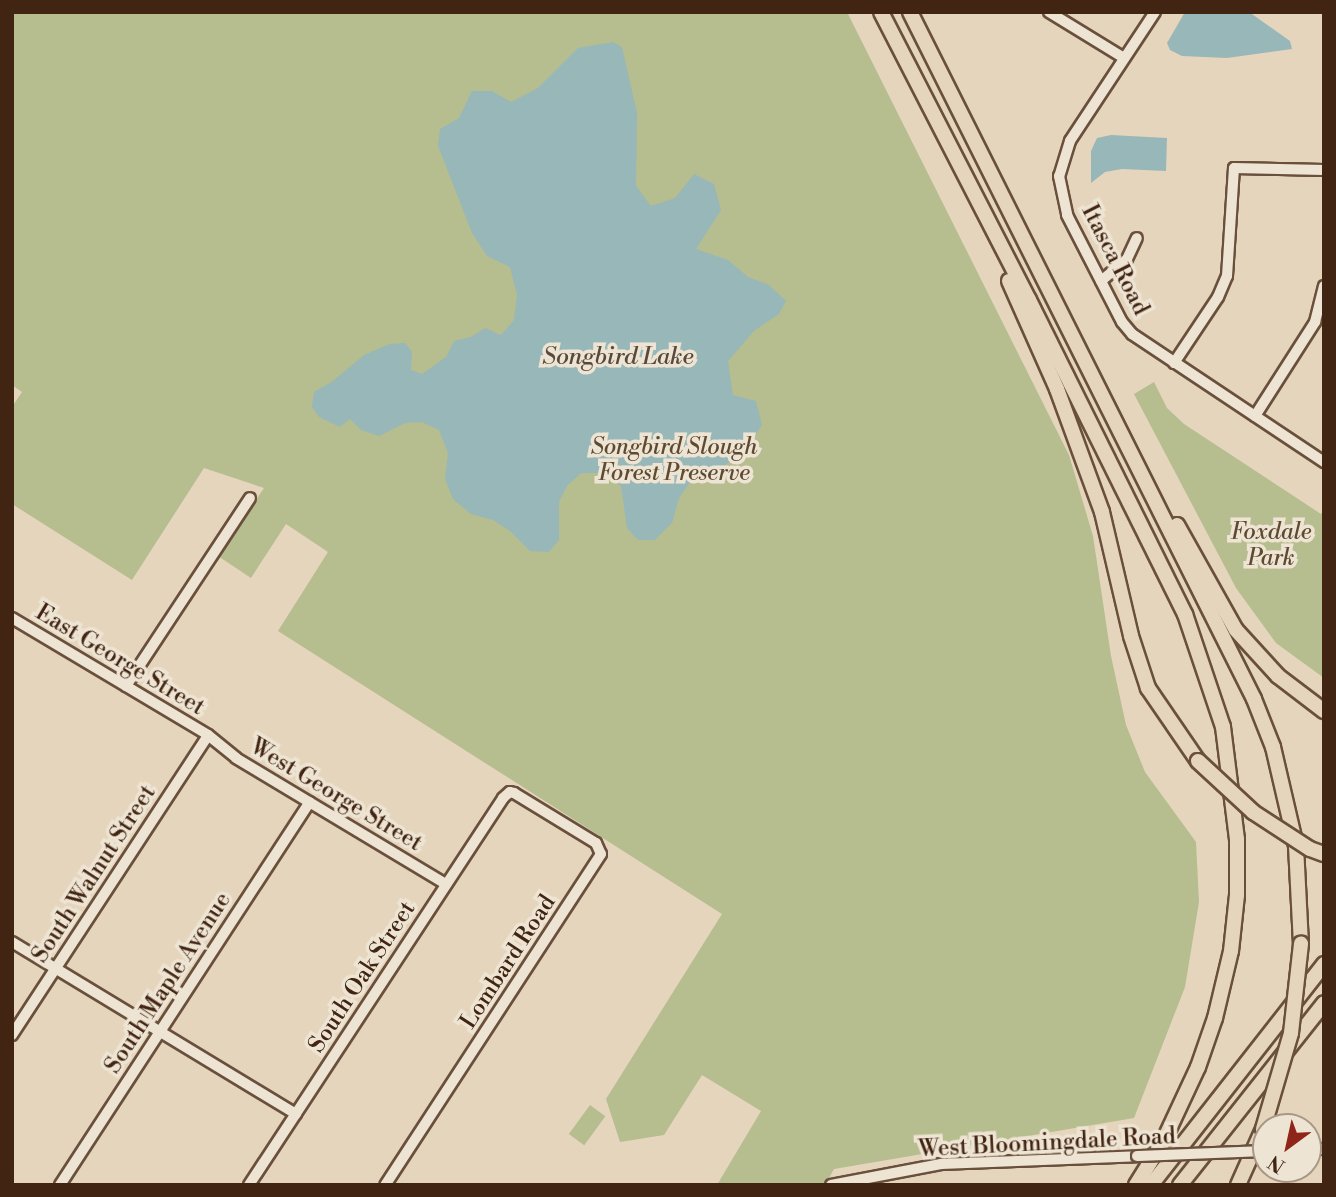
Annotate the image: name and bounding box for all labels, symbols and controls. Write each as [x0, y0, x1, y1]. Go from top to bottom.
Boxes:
street label: Itasca Road [1075, 200, 1155, 320]
water label: Songbird Lake [542, 344, 694, 372]
park label: Songbird Slough Forest Preserve [591, 433, 757, 487]
park label: Foxdale Park [1230, 518, 1312, 572]
street label: East George Street [30, 599, 210, 721]
street label: West George Street [245, 733, 427, 857]
street label: South Walnut Street [26, 780, 162, 968]
street label: South Maple Avenue [99, 887, 237, 1079]
street label: Lombard Road [455, 890, 561, 1034]
street label: South Oak Street [303, 896, 421, 1058]
north arrow [1252, 1113, 1322, 1183]
street label: West Bloomingdale Road [918, 1122, 1176, 1164]
text: N [1264, 1150, 1289, 1178]

